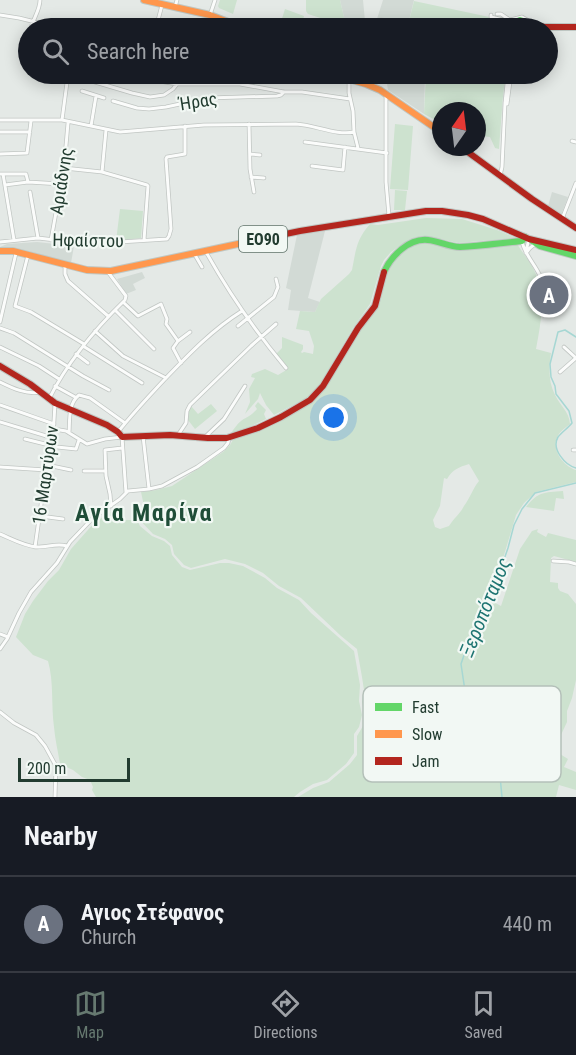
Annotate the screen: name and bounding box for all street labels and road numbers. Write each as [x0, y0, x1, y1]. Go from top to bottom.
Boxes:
street label: Ήρας [176, 88, 219, 115]
street label: Αριάδνης [45, 146, 77, 216]
road number: ΕΟ90 [239, 226, 287, 252]
street label: Ηφαίστου [52, 229, 124, 251]
street label: 16 Μαρτύρων [28, 424, 62, 526]

